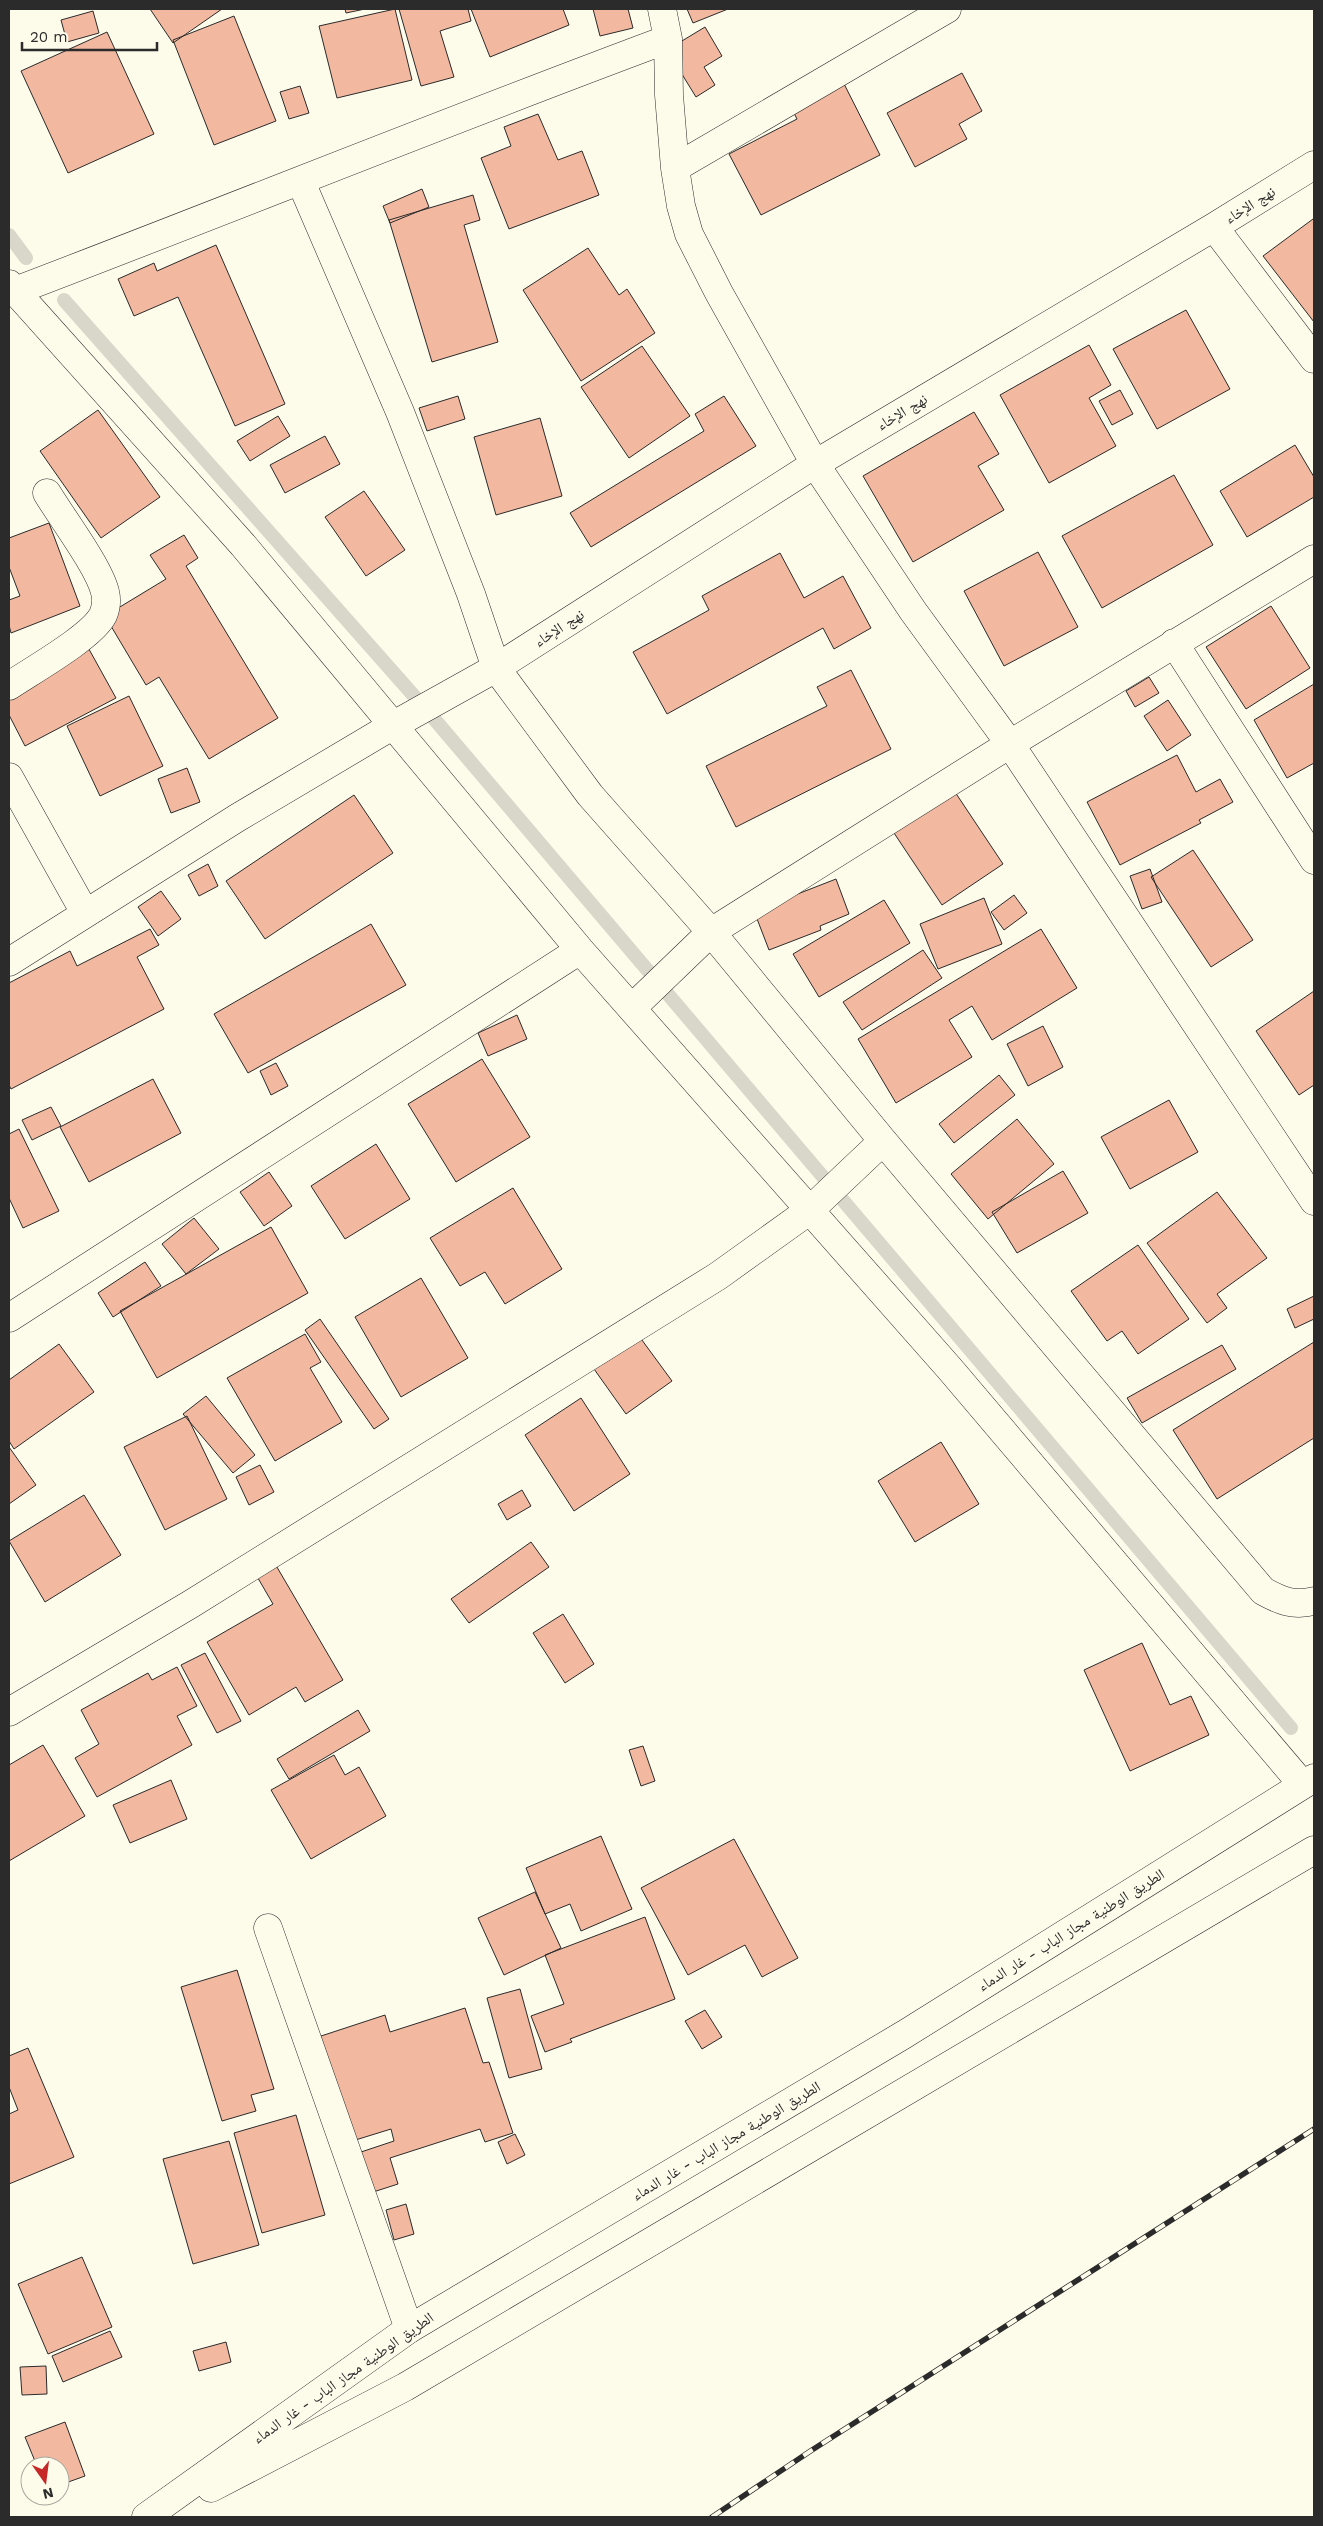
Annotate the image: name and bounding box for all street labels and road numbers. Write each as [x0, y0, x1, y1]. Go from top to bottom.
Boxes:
street label: نهج الإخاء [1221, 182, 1279, 228]
street label: نهج الإخاء [873, 390, 931, 435]
street label: نهج الإخاء [531, 605, 588, 652]
street label: الطريق الوطنية مجاز الباب - غار الدماء [974, 1865, 1168, 1996]
street label: الطريق الوطنية مجاز الباب - غار الدماء [628, 2077, 824, 2205]
street label: الطريق الوطنية مجاز الباب - غار الدماء [249, 2308, 438, 2448]

